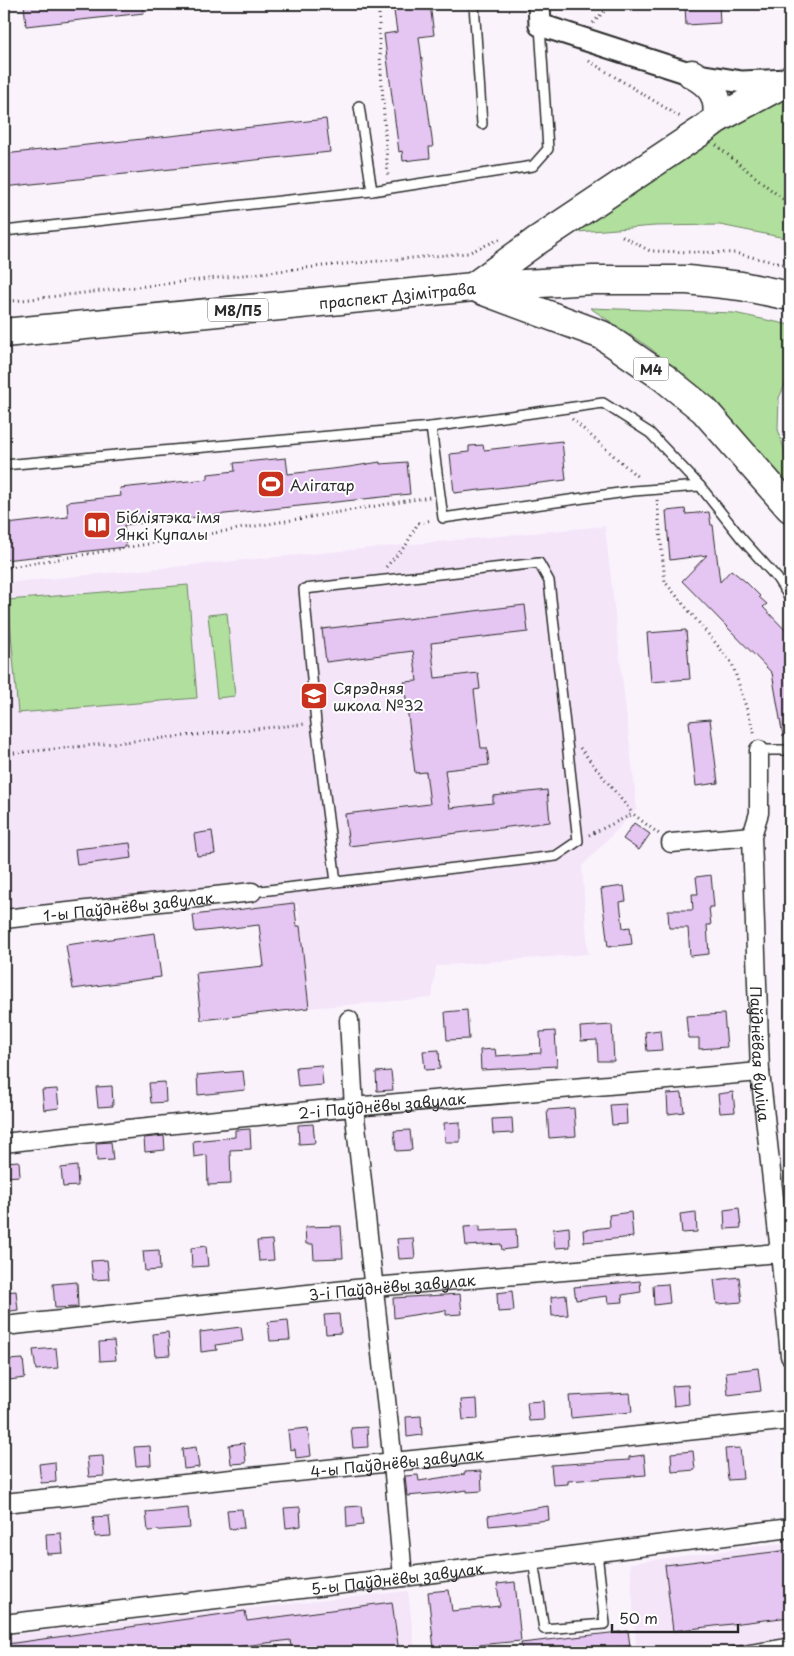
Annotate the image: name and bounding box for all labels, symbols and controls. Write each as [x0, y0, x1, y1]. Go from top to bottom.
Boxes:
street label: праспект Дзімітрава [318, 275, 477, 314]
road number: М8/П5 [208, 298, 268, 322]
road number: М4 [634, 358, 668, 380]
sports icon: Алігатар [256, 469, 286, 499]
place label: Алігатар [290, 473, 355, 496]
place label: Бібліятэка імя Янкі Купалы [116, 505, 221, 545]
library icon: Бібліятэка імя Янкі Купалы [82, 510, 112, 540]
place label: Сярэдняя школа №32 [333, 676, 424, 716]
school or university icon: Сярэдняя школа №32 [299, 681, 329, 711]
street label: 1-ы Паўднёвы завулак [42, 885, 215, 926]
street label: Паўднёвая вуліца [746, 986, 777, 1123]
street label: 2-і Паўднёвы завулак [297, 1086, 467, 1124]
street label: 3-і Паўднёвы завулак [308, 1267, 476, 1305]
street label: 4-ы Паўднёвы завулак [309, 1441, 485, 1482]
street label: 5-ы Паўднёвы завулак [310, 1555, 485, 1599]
scale bar [612, 1601, 738, 1633]
text: 50 m [619, 1606, 658, 1629]

